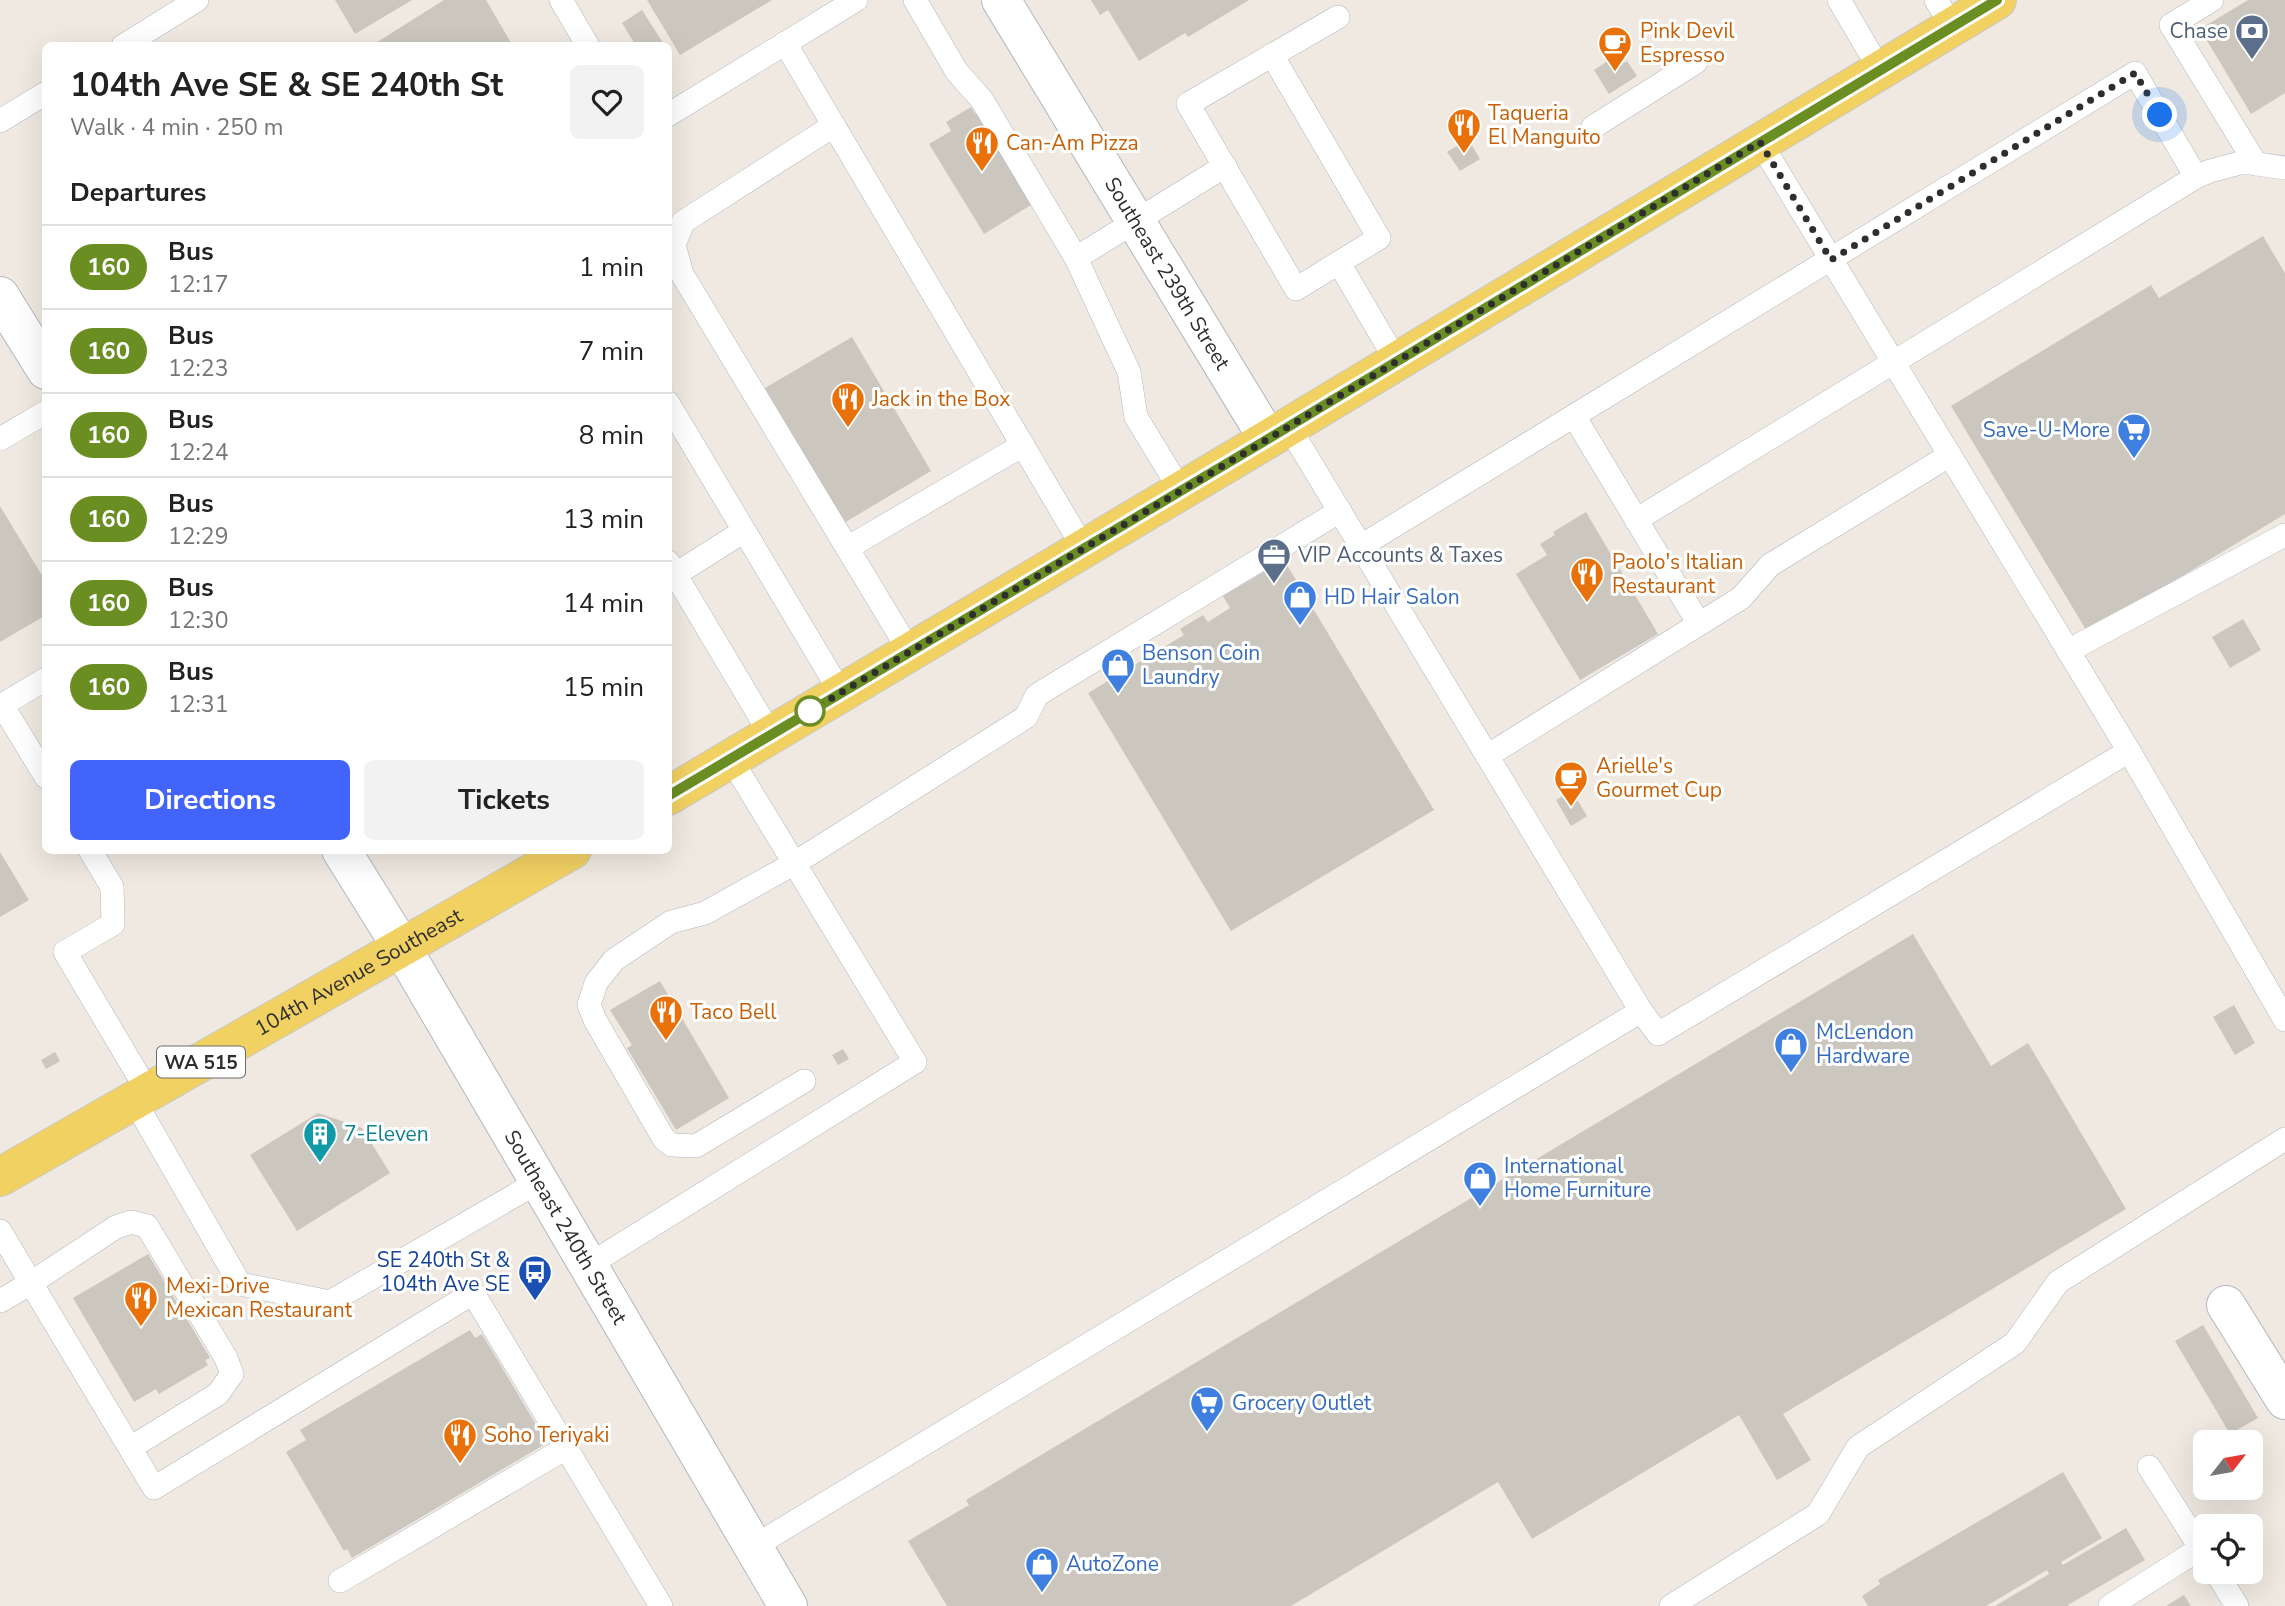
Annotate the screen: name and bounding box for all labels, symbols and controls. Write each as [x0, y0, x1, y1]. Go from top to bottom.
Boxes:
bank icon: Chase [2233, 12, 2271, 61]
place label: Pink Devil Espresso [1640, 17, 1735, 69]
place label: Chase [2170, 17, 2228, 45]
cafe icon: Pink Devil Espresso [1596, 24, 1634, 73]
text: 104th Ave SE & SE 240th St [70, 63, 503, 108]
button: heart [570, 65, 644, 139]
your location [2142, 97, 2177, 132]
place label: Taqueria El Manguito [1488, 99, 1601, 151]
restaurant icon: Taqueria El Manguito [1445, 106, 1483, 155]
text: Walk · 4 min · 250 m [70, 112, 283, 143]
restaurant icon: Can-Am Pizza [963, 124, 1001, 173]
place label: Can-Am Pizza [1006, 129, 1139, 157]
street label: Southeast 239th Street [1098, 172, 1237, 375]
text: Departures [70, 175, 206, 210]
text: Bus [168, 234, 214, 269]
text: 1 min [579, 250, 644, 285]
text: 160 [87, 251, 130, 283]
text: 12:17 [168, 269, 228, 300]
text: Bus [168, 318, 214, 353]
text: 7 min [579, 334, 644, 369]
text: 160 [87, 335, 130, 367]
text: 12:23 [168, 353, 228, 384]
restaurant icon: Jack in the Box [829, 380, 867, 429]
place label: Jack in the Box [871, 385, 1010, 413]
text: Bus [168, 402, 214, 437]
supermarket icon: Save-U-More [2115, 411, 2153, 460]
place label: Save-U-More [1983, 416, 2110, 444]
text: 8 min [579, 418, 644, 453]
text: 160 [87, 419, 130, 451]
text: 12:24 [168, 437, 228, 468]
text: Bus [168, 486, 214, 521]
text: 13 min [563, 502, 644, 537]
text: 160 [87, 503, 130, 535]
text: 12:29 [168, 521, 228, 552]
office icon: VIP Accounts & Taxes [1255, 536, 1293, 585]
place label: VIP Accounts & Taxes [1297, 541, 1503, 569]
place label: Paolo's Italian Restaurant [1612, 548, 1744, 600]
restaurant icon: Paolo's Italian Restaurant [1568, 555, 1606, 604]
text: Bus [168, 570, 214, 605]
shop icon: HD Hair Salon [1281, 578, 1319, 627]
place label: HD Hair Salon [1324, 583, 1460, 611]
text: 14 min [563, 586, 644, 621]
text: 160 [87, 587, 130, 619]
text: 12:30 [168, 605, 228, 636]
place label: Benson Coin Laundry [1142, 639, 1260, 691]
shop icon: Benson Coin Laundry [1099, 646, 1137, 695]
text: Bus [168, 654, 214, 689]
text: 15 min [563, 670, 644, 705]
text: 160 [87, 671, 130, 703]
text: 12:31 [168, 689, 228, 720]
unlabelled marker [795, 696, 825, 726]
place label: Arielle's Gourmet Cup [1596, 752, 1722, 804]
cafe icon: Arielle's Gourmet Cup [1552, 759, 1590, 808]
button: Directions [70, 760, 350, 840]
button: Tickets [364, 760, 644, 840]
street label: 104th Avenue Southeast [250, 901, 468, 1042]
restaurant icon: Taco Bell [647, 993, 685, 1042]
place label: Taco Bell [690, 998, 777, 1026]
place label: McLendon Hardware [1816, 1018, 1914, 1070]
shop icon: McLendon Hardware [1772, 1025, 1810, 1074]
road number: WA 515 [157, 1046, 245, 1078]
building icon: 7-Eleven [301, 1115, 339, 1164]
place label: 7-Eleven [344, 1120, 429, 1148]
street label: Southeast 240th Street [498, 1125, 634, 1330]
place label: International Home Furniture [1504, 1152, 1651, 1204]
shop icon: International Home Furniture [1461, 1159, 1499, 1208]
place label: SE 240th St & 104th Ave SE [377, 1246, 510, 1298]
bus stop icon: SE 240th St & 104th Ave SE [516, 1253, 554, 1302]
place label: Mexi-Drive Mexican Restaurant [166, 1272, 353, 1324]
restaurant icon: Mexi-Drive Mexican Restaurant [122, 1279, 160, 1328]
supermarket icon: Grocery Outlet [1188, 1384, 1226, 1433]
place label: Grocery Outlet [1232, 1389, 1372, 1417]
restaurant icon: Soho Teriyaki [441, 1416, 479, 1465]
place label: Soho Teriyaki [484, 1421, 609, 1449]
north arrow [2193, 1430, 2263, 1500]
map controls [2193, 1430, 2263, 1584]
button: locate [2193, 1514, 2263, 1584]
shop icon: AutoZone [1023, 1545, 1061, 1594]
place label: AutoZone [1066, 1550, 1159, 1578]

